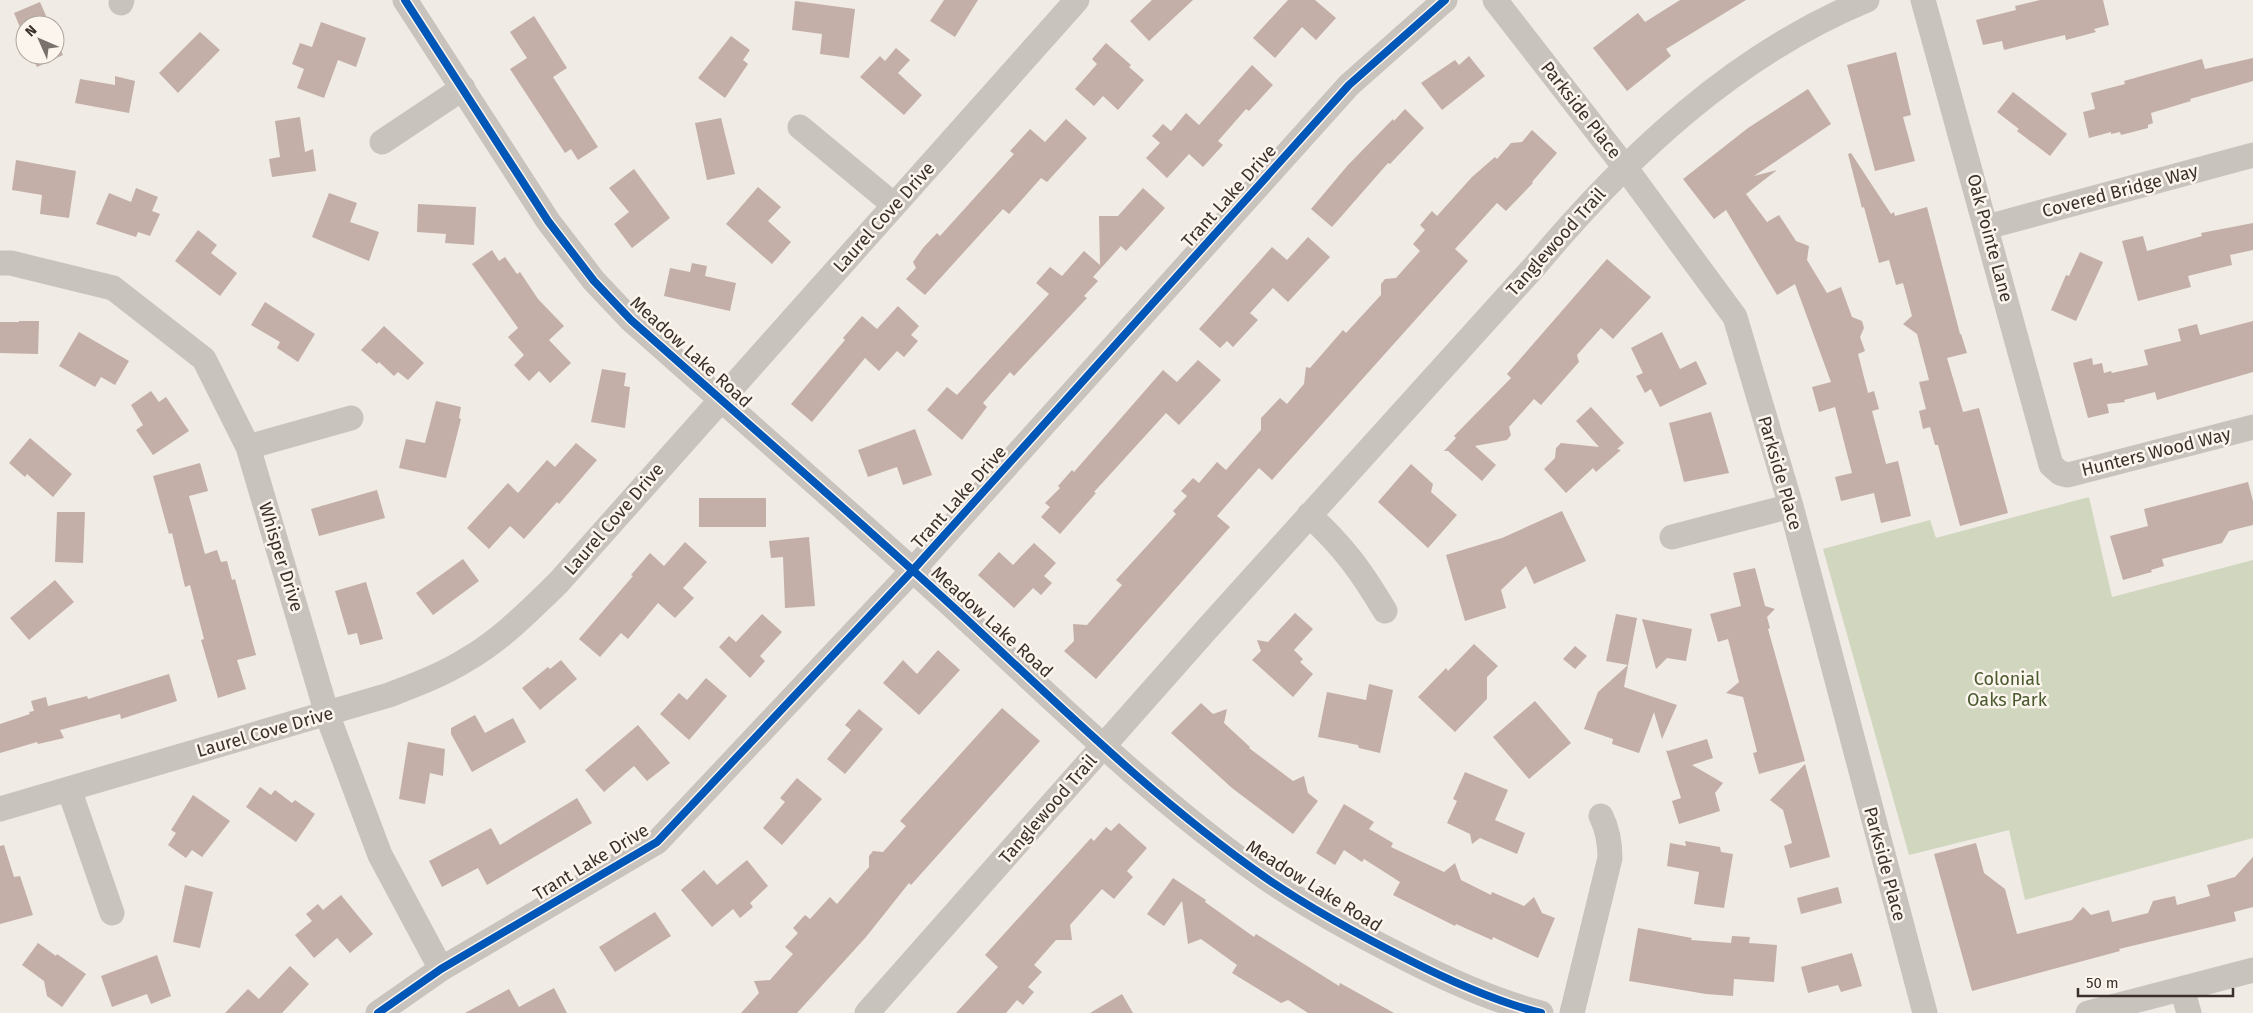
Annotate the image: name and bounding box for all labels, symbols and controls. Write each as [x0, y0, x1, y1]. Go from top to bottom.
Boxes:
north arrow [15, 15, 65, 65]
text: N [22, 22, 40, 40]
street label: Parkside Place [1536, 57, 1626, 163]
street label: Trant Lake Drive [1177, 140, 1281, 252]
street label: Laurel Cove Drive [829, 157, 939, 277]
street label: Covered Bridge Way [2040, 160, 2201, 222]
street label: Oak Pointe Lane [1962, 171, 2018, 305]
street label: Tanglewood Trail [1502, 183, 1610, 301]
street label: Meadow Lake Road [626, 292, 756, 412]
street label: Parkside Place [1753, 414, 1807, 532]
street label: Hunters Wood Way [2079, 423, 2233, 481]
street label: Trant Lake Drive [907, 441, 1011, 553]
street label: Laurel Cove Drive [559, 459, 669, 579]
street label: Whisper Drive [254, 500, 308, 614]
street label: Meadow Lake Road [927, 562, 1057, 682]
park label: Colonial Oaks Park [1967, 668, 2048, 711]
street label: Laurel Cove Drive [194, 702, 336, 762]
street label: Tanglewood Trail [994, 750, 1102, 868]
street label: Parkside Place [1859, 804, 1911, 924]
street label: Trant Lake Drive [529, 819, 653, 905]
street label: Meadow Lake Road [1242, 835, 1386, 937]
scale bar [2078, 966, 2233, 998]
text: 50 m [2086, 974, 2119, 992]

